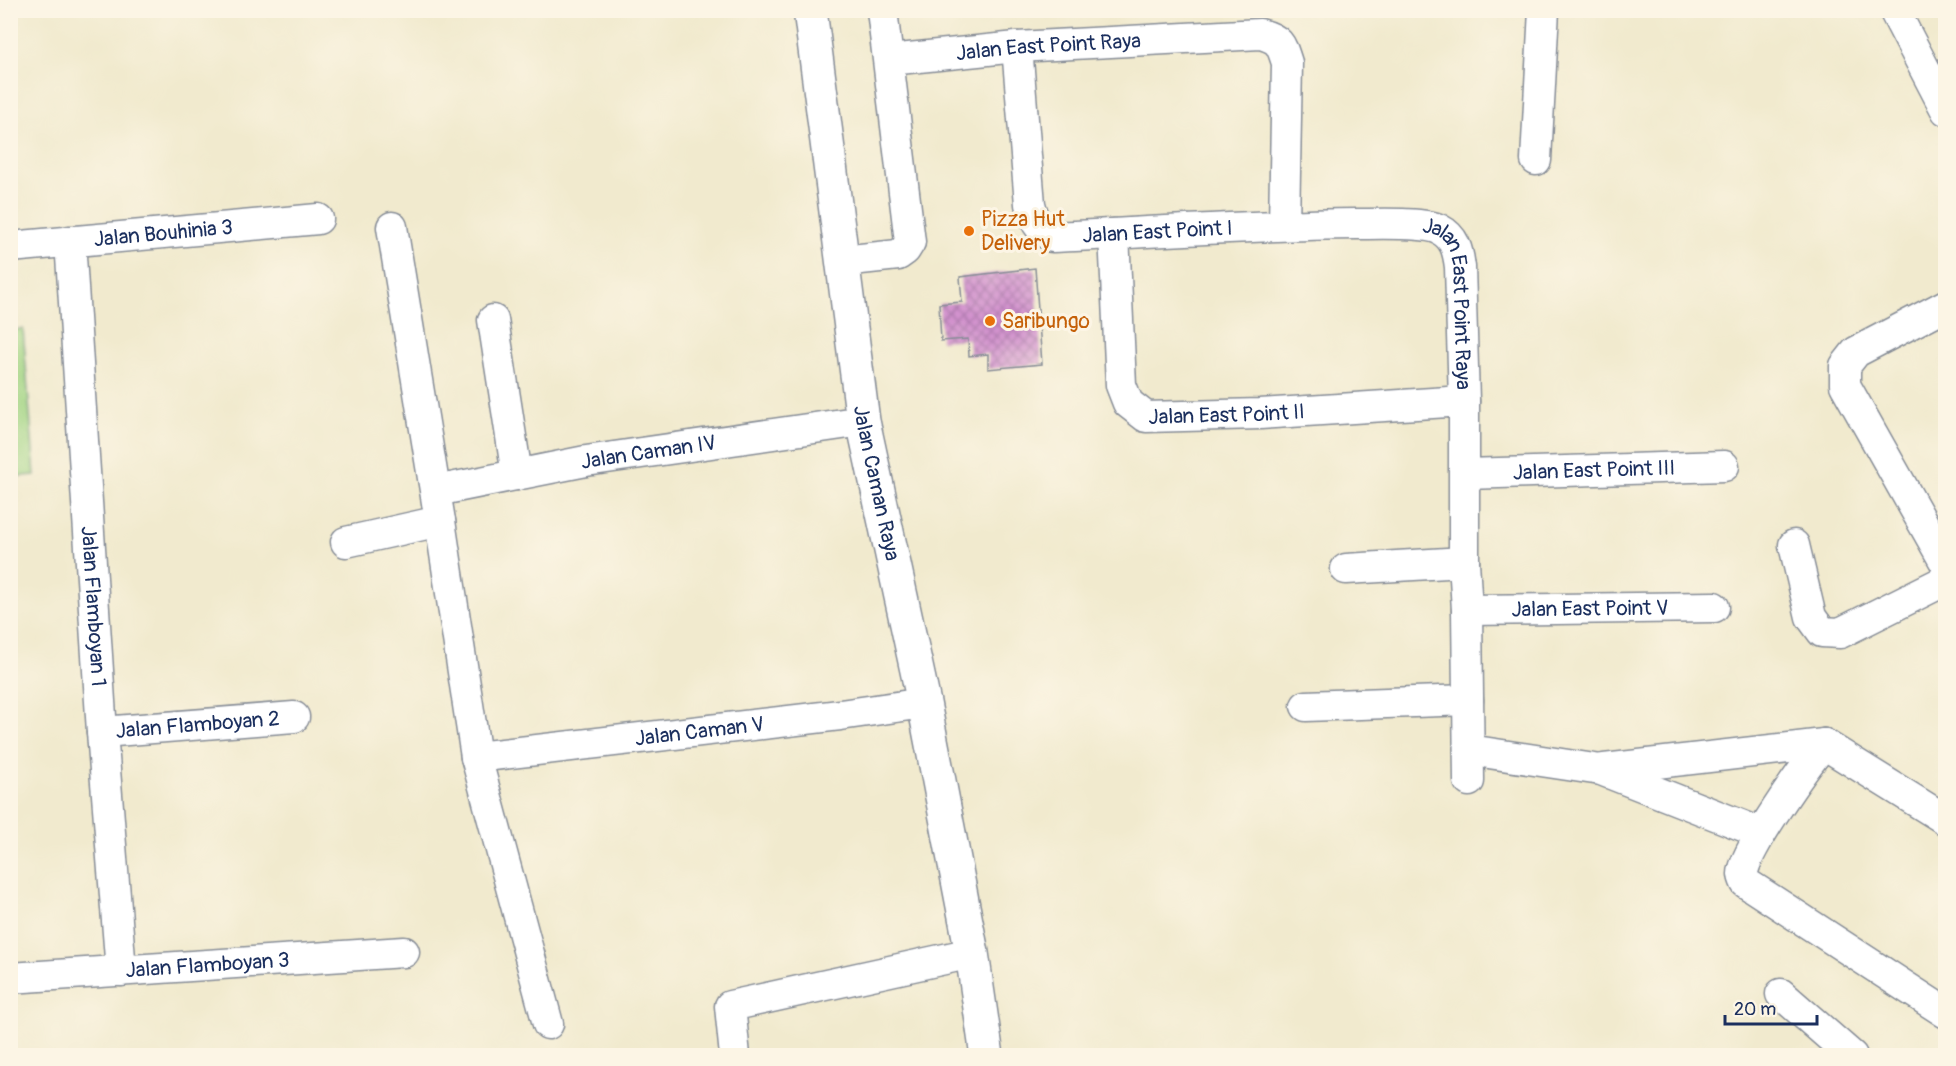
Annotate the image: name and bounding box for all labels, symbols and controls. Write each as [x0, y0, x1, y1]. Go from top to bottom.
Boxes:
street label: Jalan East Point Raya [955, 27, 1142, 67]
place label: Pizza Hut Delivery [981, 206, 1065, 257]
street label: Jalan East Point Raya [1421, 212, 1477, 390]
street label: Jalan Bouhinia 3 [93, 214, 234, 253]
street label: Jalan East Point I [1082, 215, 1233, 249]
marker: Pizza Hut Delivery [962, 224, 976, 238]
place label: Saribungo [1002, 308, 1090, 335]
marker: Saribungo [983, 314, 997, 328]
street label: Jalan East Point II [1148, 398, 1306, 431]
street label: Jalan Caman Raya [847, 404, 906, 563]
street label: Jalan Caman IV [579, 429, 718, 476]
street label: Jalan East Point III [1512, 455, 1676, 487]
street label: Jalan Flamboyan 1 [75, 525, 112, 687]
street label: Jalan East Point V [1511, 595, 1669, 623]
street label: Jalan Flamboyan 2 [115, 705, 281, 745]
street label: Jalan Caman V [633, 711, 766, 753]
street label: Jalan Flamboyan 3 [125, 947, 291, 984]
scale bar [1725, 988, 1816, 1026]
text: 20 m [1734, 998, 1776, 1021]

